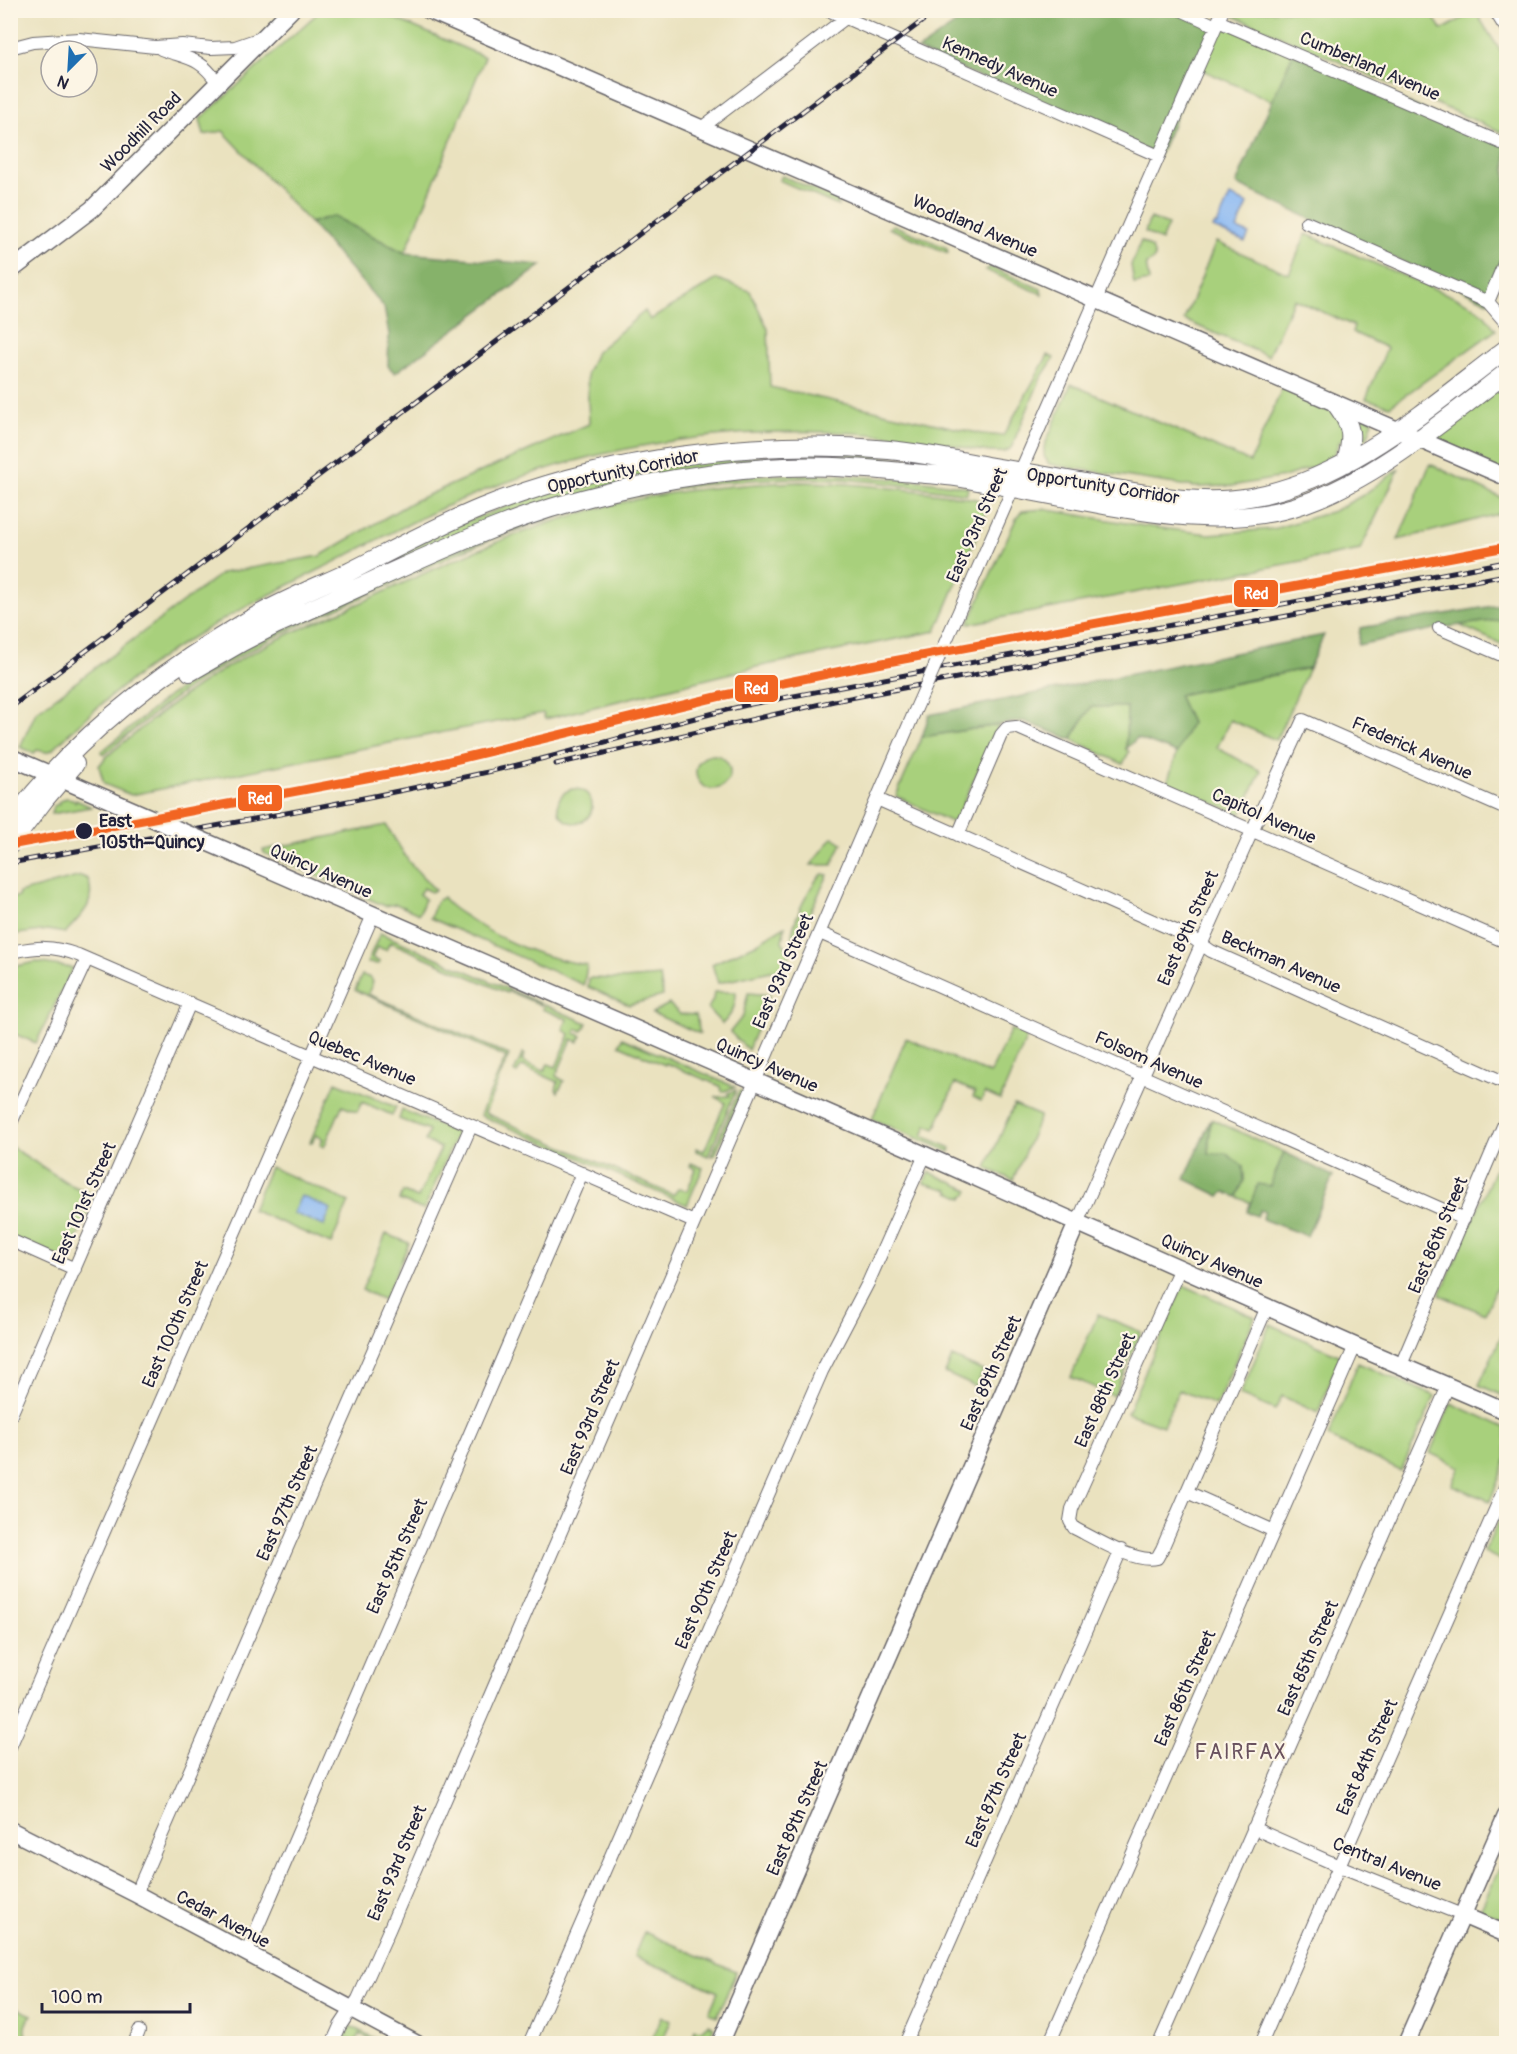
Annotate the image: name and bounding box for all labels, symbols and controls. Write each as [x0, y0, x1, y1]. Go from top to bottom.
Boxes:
street label: Cumberland Avenue [1296, 27, 1443, 106]
street label: Kennedy Avenue [938, 32, 1061, 103]
north arrow [39, 39, 99, 99]
text: N [54, 70, 72, 93]
street label: Woodhill Road [96, 87, 187, 178]
street label: Woodland Avenue [909, 190, 1041, 263]
street label: Opportunity Corridor [545, 444, 702, 499]
street label: East 93rd Street [942, 463, 1013, 586]
street label: Opportunity Corridor [1025, 463, 1182, 510]
line badge: Red [1233, 579, 1279, 608]
text: Red [1244, 584, 1269, 604]
line badge: Red [734, 674, 779, 703]
text: Red [744, 679, 769, 699]
street label: Frederick Avenue [1348, 712, 1476, 785]
street label: Capitol Avenue [1208, 783, 1320, 850]
line badge: Red [237, 784, 283, 812]
text: Red [248, 789, 273, 809]
place label: East 105th–Quincy [99, 810, 205, 854]
marker: East 105th–Quincy [74, 821, 94, 841]
street label: Quincy Avenue [266, 839, 376, 904]
street label: East 89th Street [1153, 866, 1224, 989]
street label: East 93rd Street [748, 909, 819, 1032]
street label: Beckman Avenue [1217, 926, 1344, 999]
street label: Quebec Avenue [304, 1025, 419, 1092]
street label: Folsom Avenue [1091, 1026, 1207, 1095]
street label: Quincy Avenue [712, 1033, 822, 1098]
street label: East 101st Street [47, 1138, 122, 1268]
street label: East 86th Street [1403, 1173, 1474, 1297]
street label: Quincy Avenue [1157, 1229, 1267, 1294]
street label: East 100th Street [137, 1256, 214, 1391]
street label: East 89th Street [956, 1311, 1027, 1434]
street label: East 88th Street [1070, 1328, 1141, 1451]
street label: East 93rd Street [556, 1355, 626, 1479]
street label: East 97th Street [252, 1441, 324, 1565]
street label: East 95th Street [362, 1494, 434, 1618]
street label: East 90th Street [670, 1527, 743, 1653]
street label: East 85th Street [1273, 1596, 1345, 1720]
street label: East 86th Street [1150, 1626, 1222, 1750]
street label: East 84th Street [1332, 1695, 1404, 1819]
street label: East 87th Street [961, 1728, 1032, 1851]
district label: FAIRFAX [1194, 1739, 1288, 1766]
street label: East 89th Street [762, 1756, 833, 1879]
street label: East 93rd Street [363, 1801, 433, 1925]
street label: Central Avenue [1329, 1832, 1445, 1897]
street label: Cedar Avenue [172, 1885, 274, 1954]
scale bar [42, 1976, 190, 2014]
text: 100 m [51, 1986, 103, 2009]

